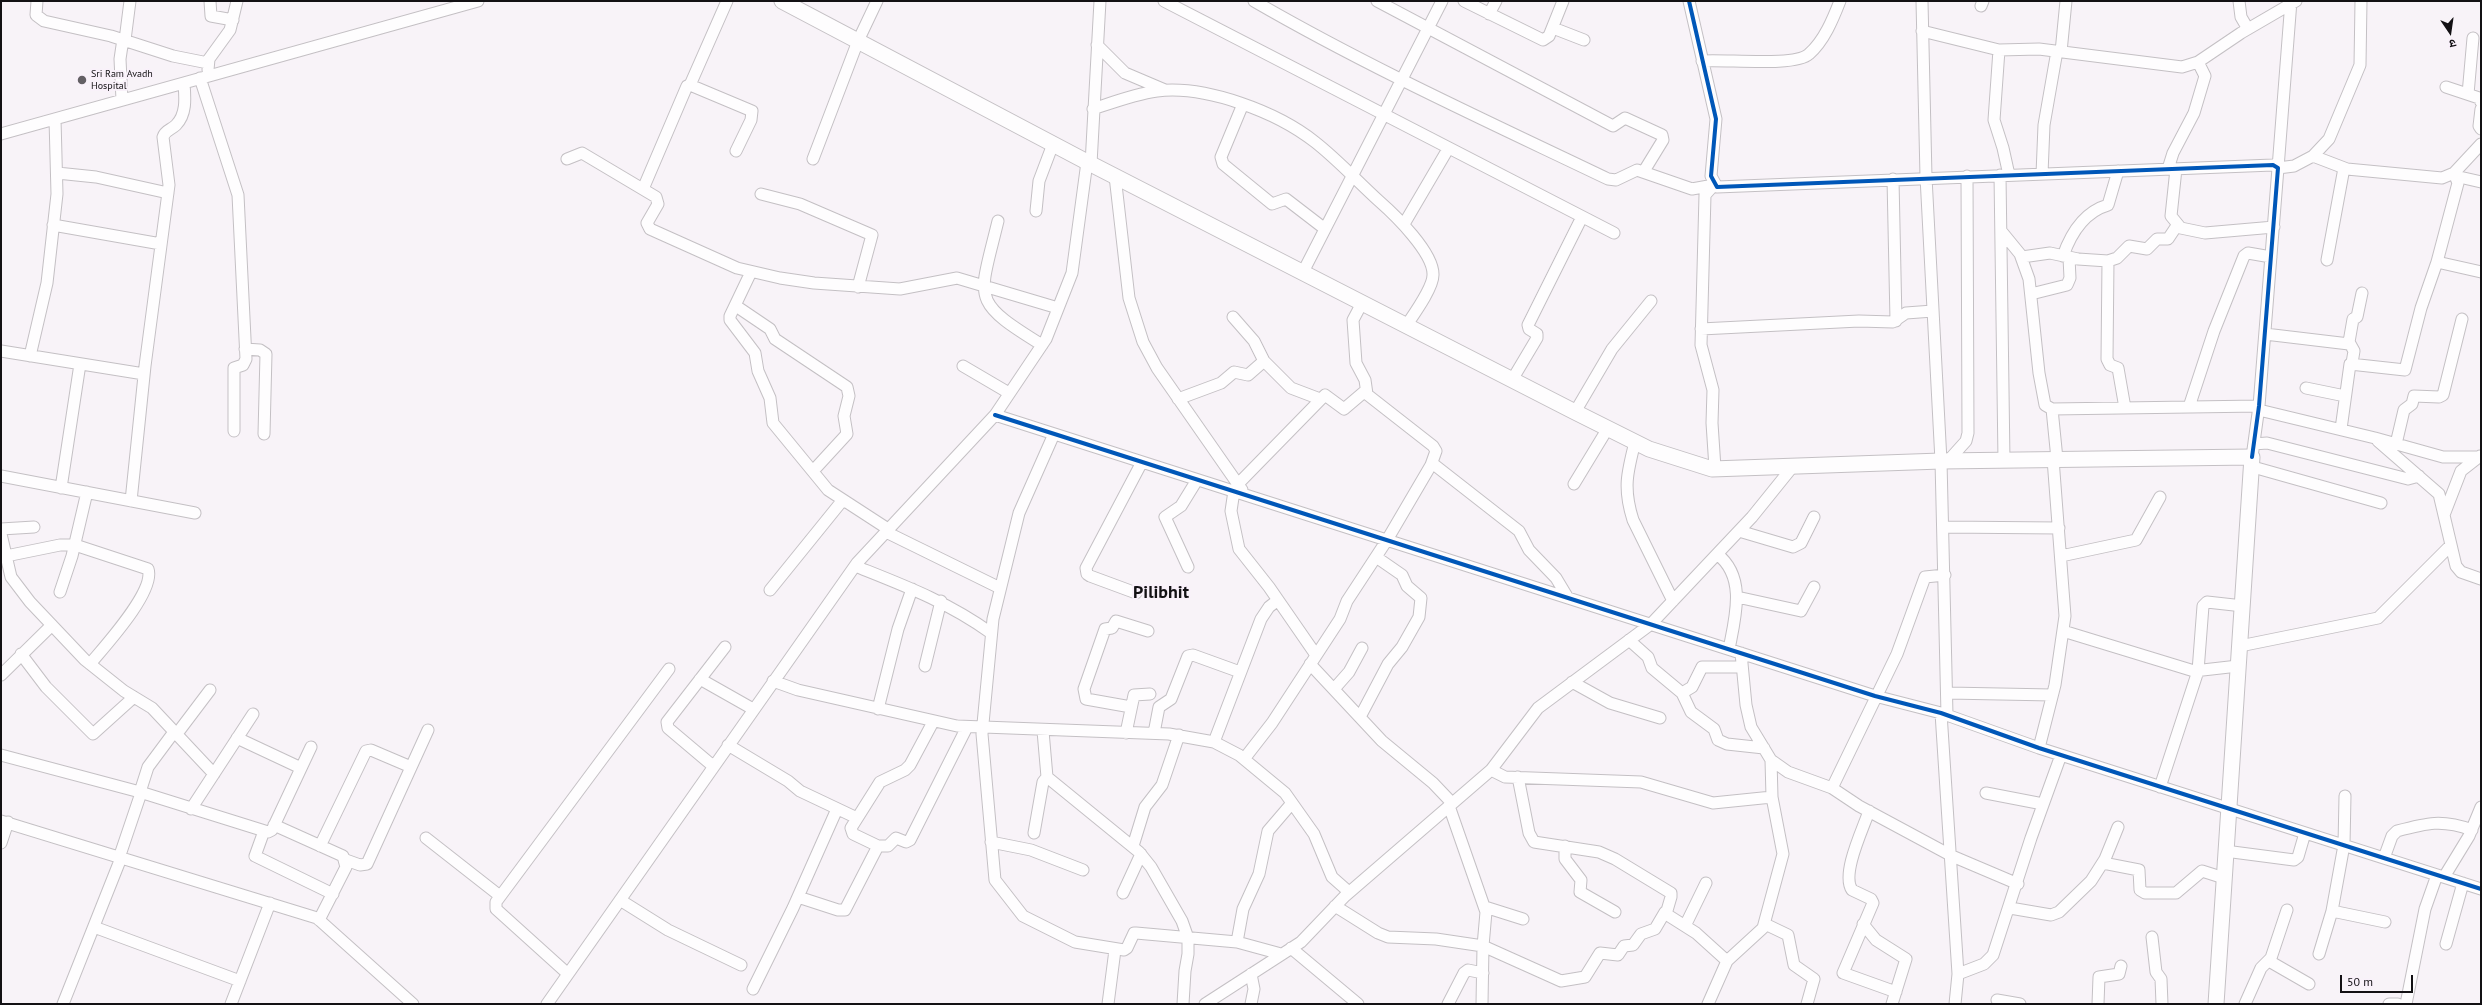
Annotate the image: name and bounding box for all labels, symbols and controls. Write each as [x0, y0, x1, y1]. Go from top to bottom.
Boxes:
north arrow [2430, 12, 2470, 52]
text: उ [2448, 36, 2457, 51]
place label: Sri Ram Avadh Hospital [91, 68, 153, 92]
marker: Sri Ram Avadh Hospital [76, 74, 88, 86]
district label: Pilibhit [1133, 582, 1189, 604]
scale bar [2342, 967, 2415, 993]
text: 50 m [2347, 974, 2373, 989]

